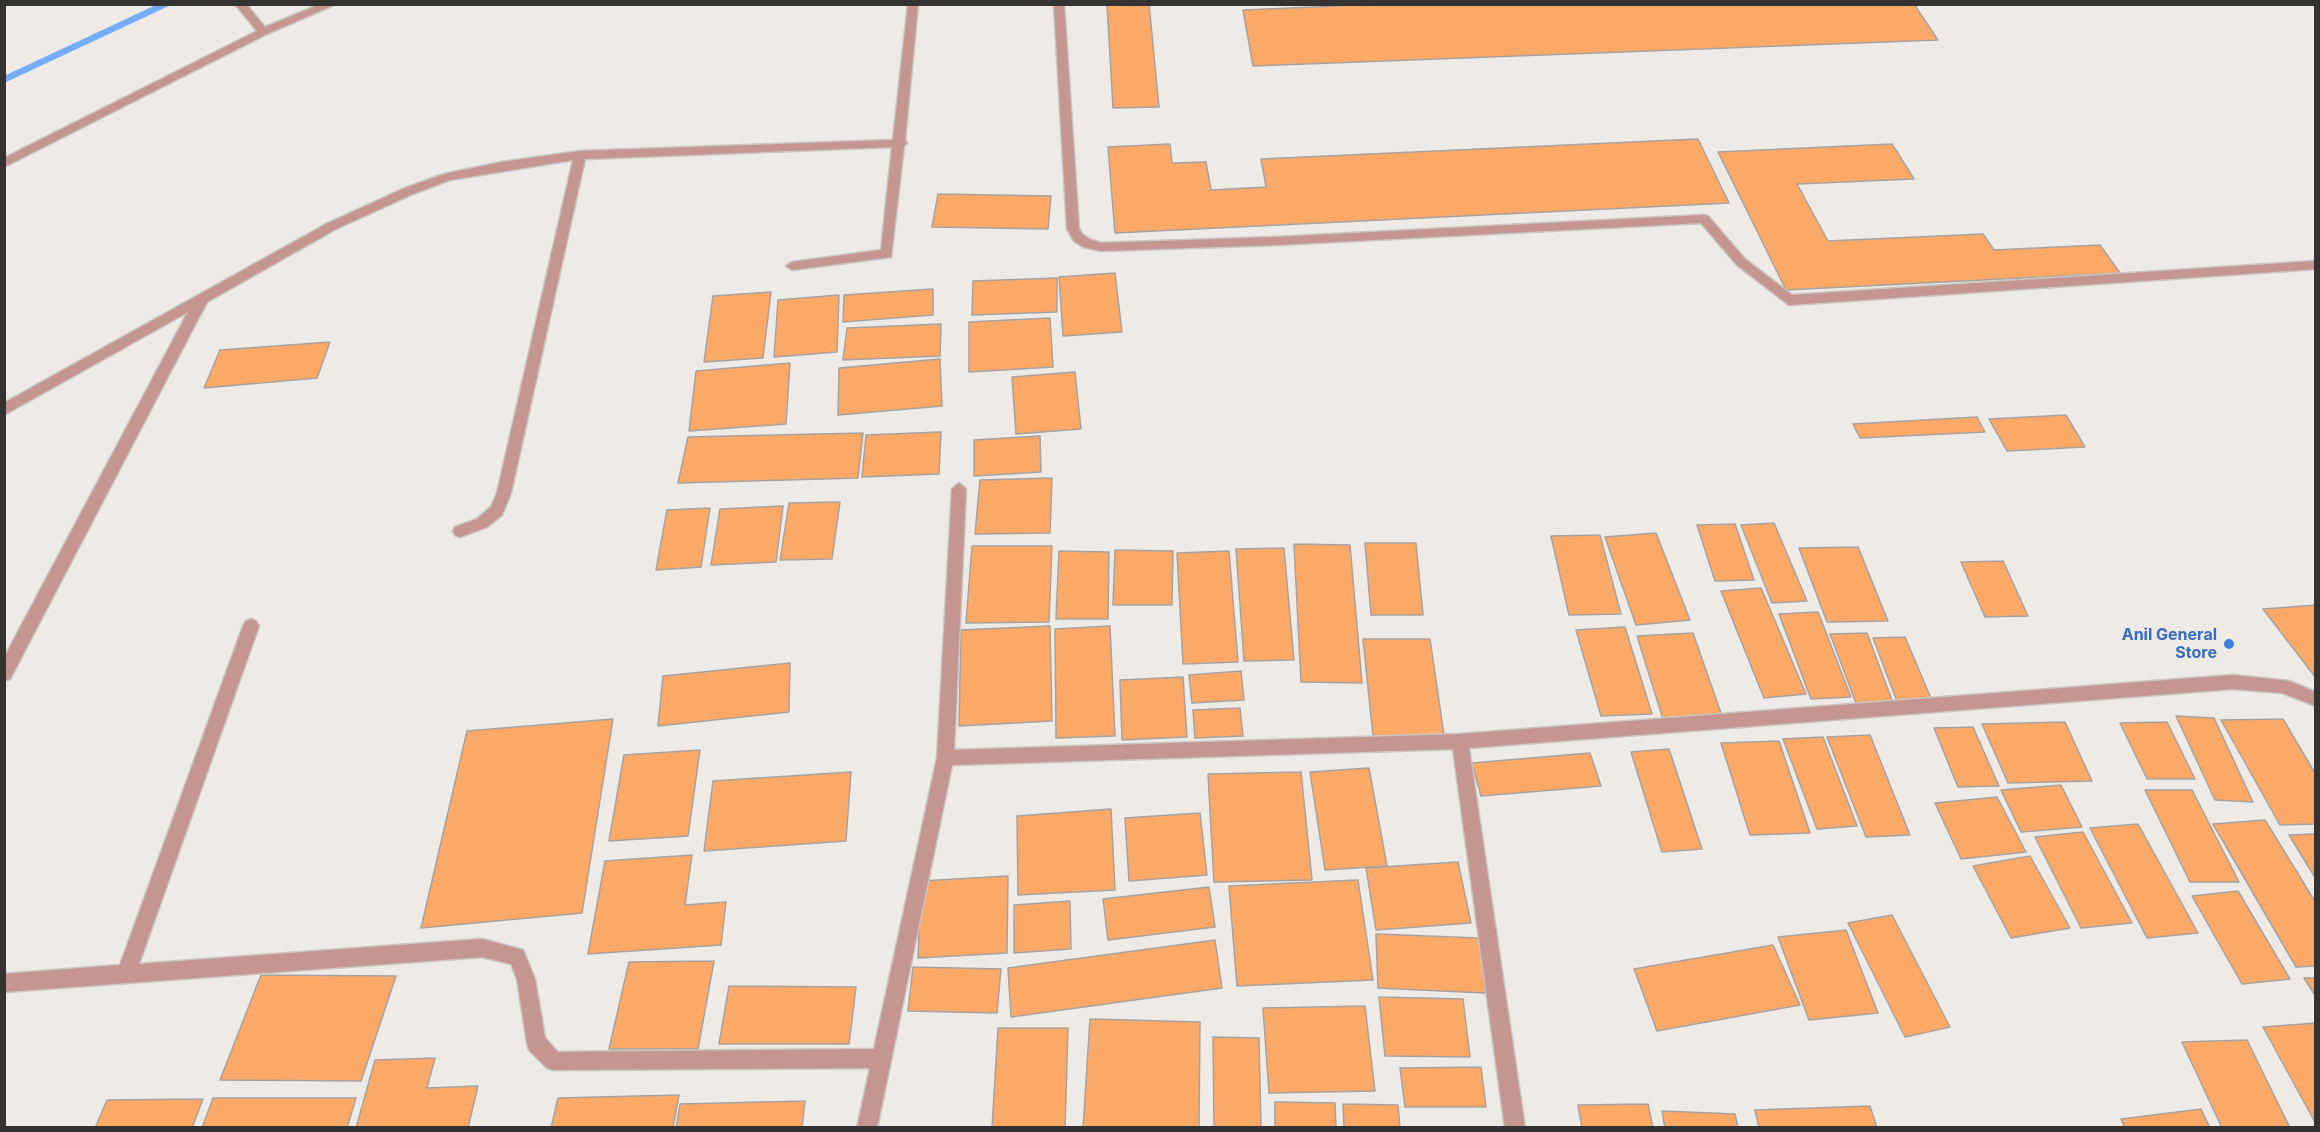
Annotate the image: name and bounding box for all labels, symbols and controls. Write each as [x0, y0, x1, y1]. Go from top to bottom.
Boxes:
place label: Anil General Store [2122, 625, 2217, 663]
marker: Anil General Store [2222, 637, 2236, 651]

